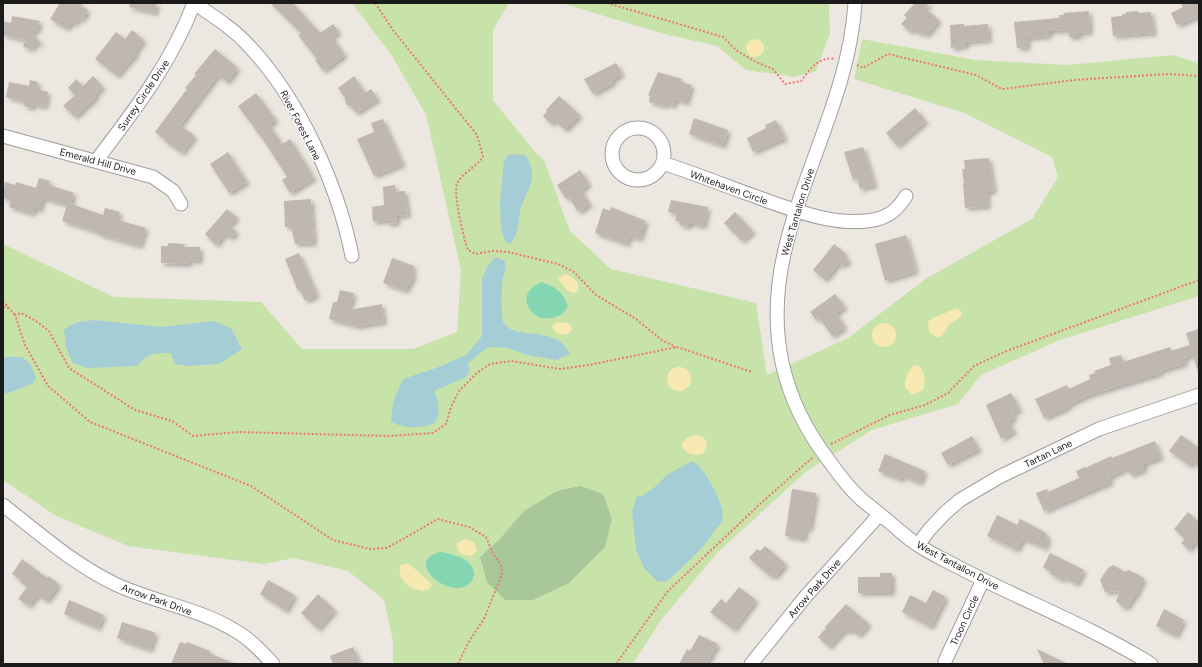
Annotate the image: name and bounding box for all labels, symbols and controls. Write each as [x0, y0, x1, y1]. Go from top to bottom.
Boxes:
street label: Surrey Circle Drive [115, 57, 172, 133]
street label: River Forest Lane [277, 88, 324, 163]
street label: Emerald Hill Drive [58, 145, 138, 178]
street label: West Tantallon Drive [778, 166, 817, 258]
street label: Whitehaven Circle [688, 167, 770, 208]
street label: Tartan Lane [1022, 436, 1075, 471]
street label: West Tantallon Drive [914, 538, 1002, 593]
street label: Arrow Park Drive [785, 556, 844, 621]
street label: Arrow Park Drive [120, 581, 194, 618]
street label: Troon Circle [947, 592, 982, 647]

